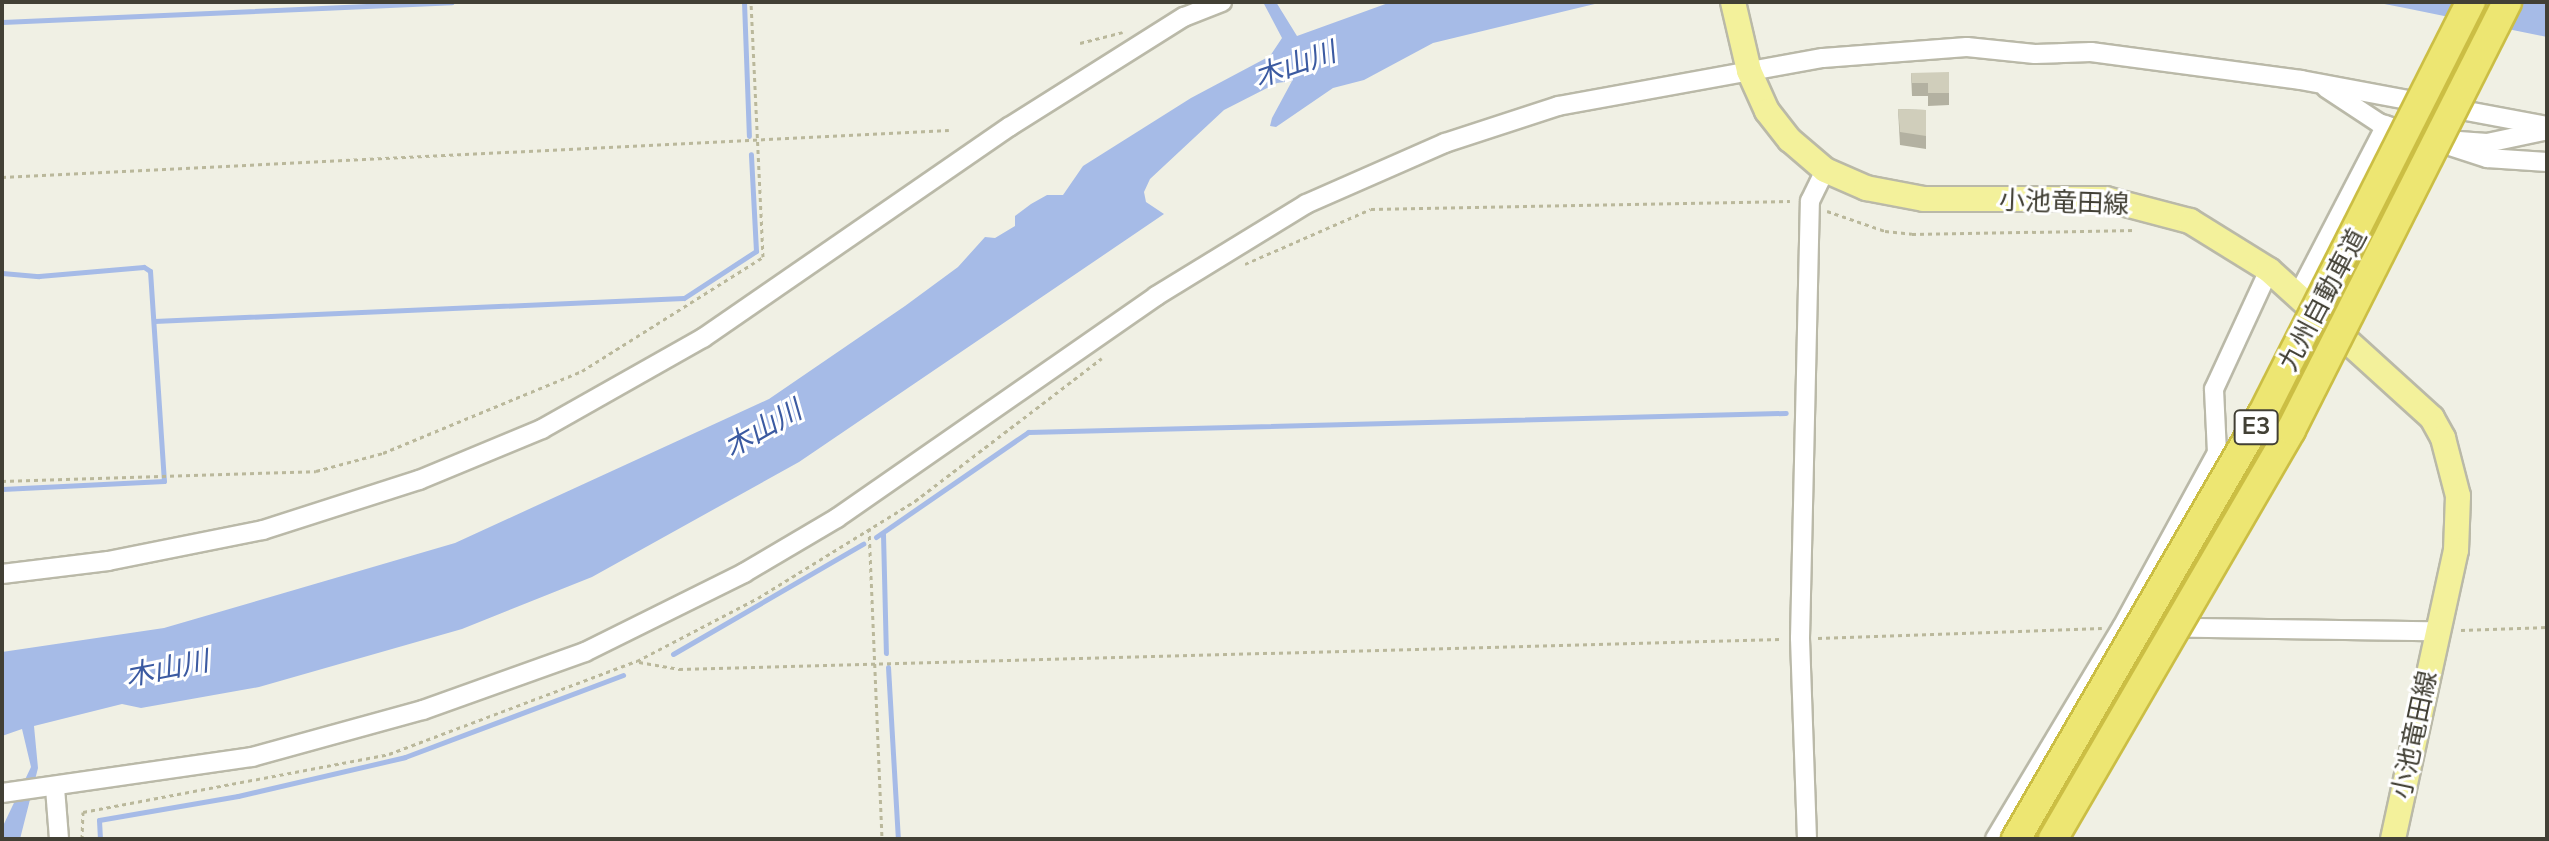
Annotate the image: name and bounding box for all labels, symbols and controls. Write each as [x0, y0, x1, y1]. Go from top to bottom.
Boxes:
water label: 木山川 [1250, 35, 1340, 95]
street label: 小池竜田線 [1998, 185, 2130, 221]
street label: 九州自動車道 [2273, 224, 2373, 376]
water label: 木山川 [718, 393, 808, 465]
road number: E3 [2232, 407, 2280, 447]
water label: 木山川 [123, 644, 211, 694]
street label: 小池竜田線 [2386, 668, 2444, 802]

